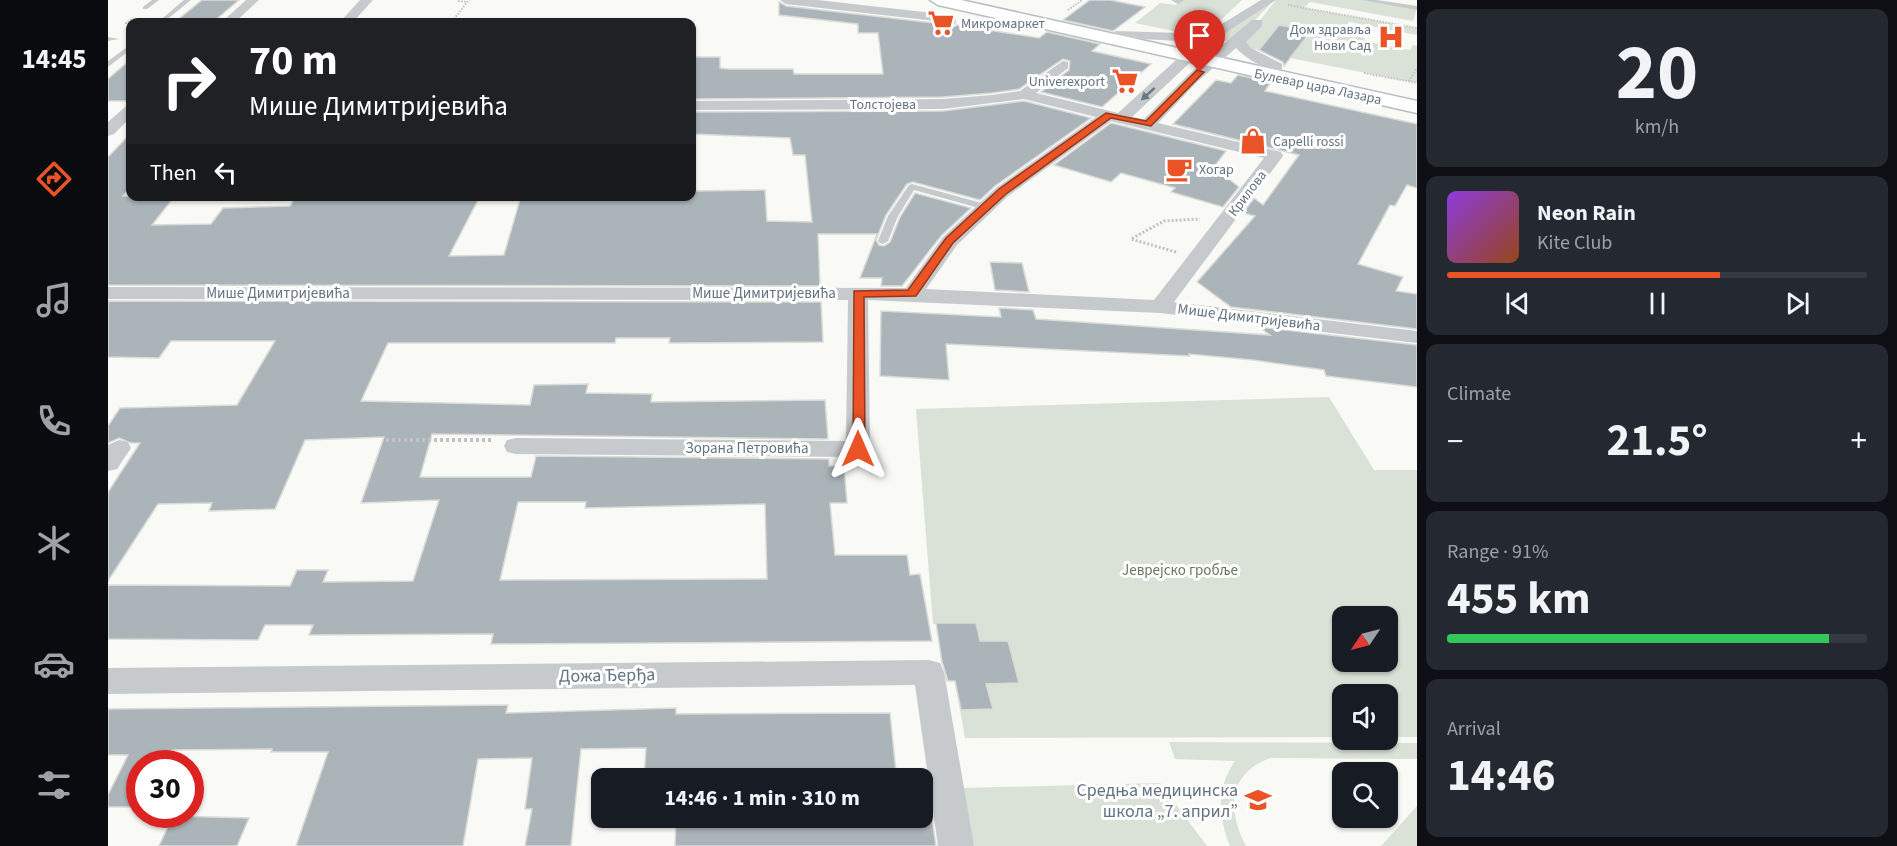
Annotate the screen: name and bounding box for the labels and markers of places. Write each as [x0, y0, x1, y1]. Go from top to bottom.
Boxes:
supermarket icon: Микромаркет [926, 8, 956, 38]
pin [1174, 10, 1225, 72]
place label: Микромаркет [961, 14, 1046, 34]
place label: Дом здравља Нови Сад [1290, 20, 1372, 56]
hospital icon: Дом здравља Нови Сад [1376, 22, 1406, 52]
supermarket icon: Univerexport [1110, 66, 1140, 96]
place label: Univerexport [1029, 72, 1105, 92]
shop icon: Capelli rossi [1238, 126, 1268, 156]
place label: Capelli rossi [1273, 132, 1344, 152]
cafe icon: Хогар [1164, 154, 1194, 184]
place label: Хогар [1199, 160, 1234, 180]
place label: Средња медицинска школа „7. април” [1076, 778, 1238, 824]
school or university icon: Средња медицинска школа „7. април” [1243, 785, 1273, 815]

